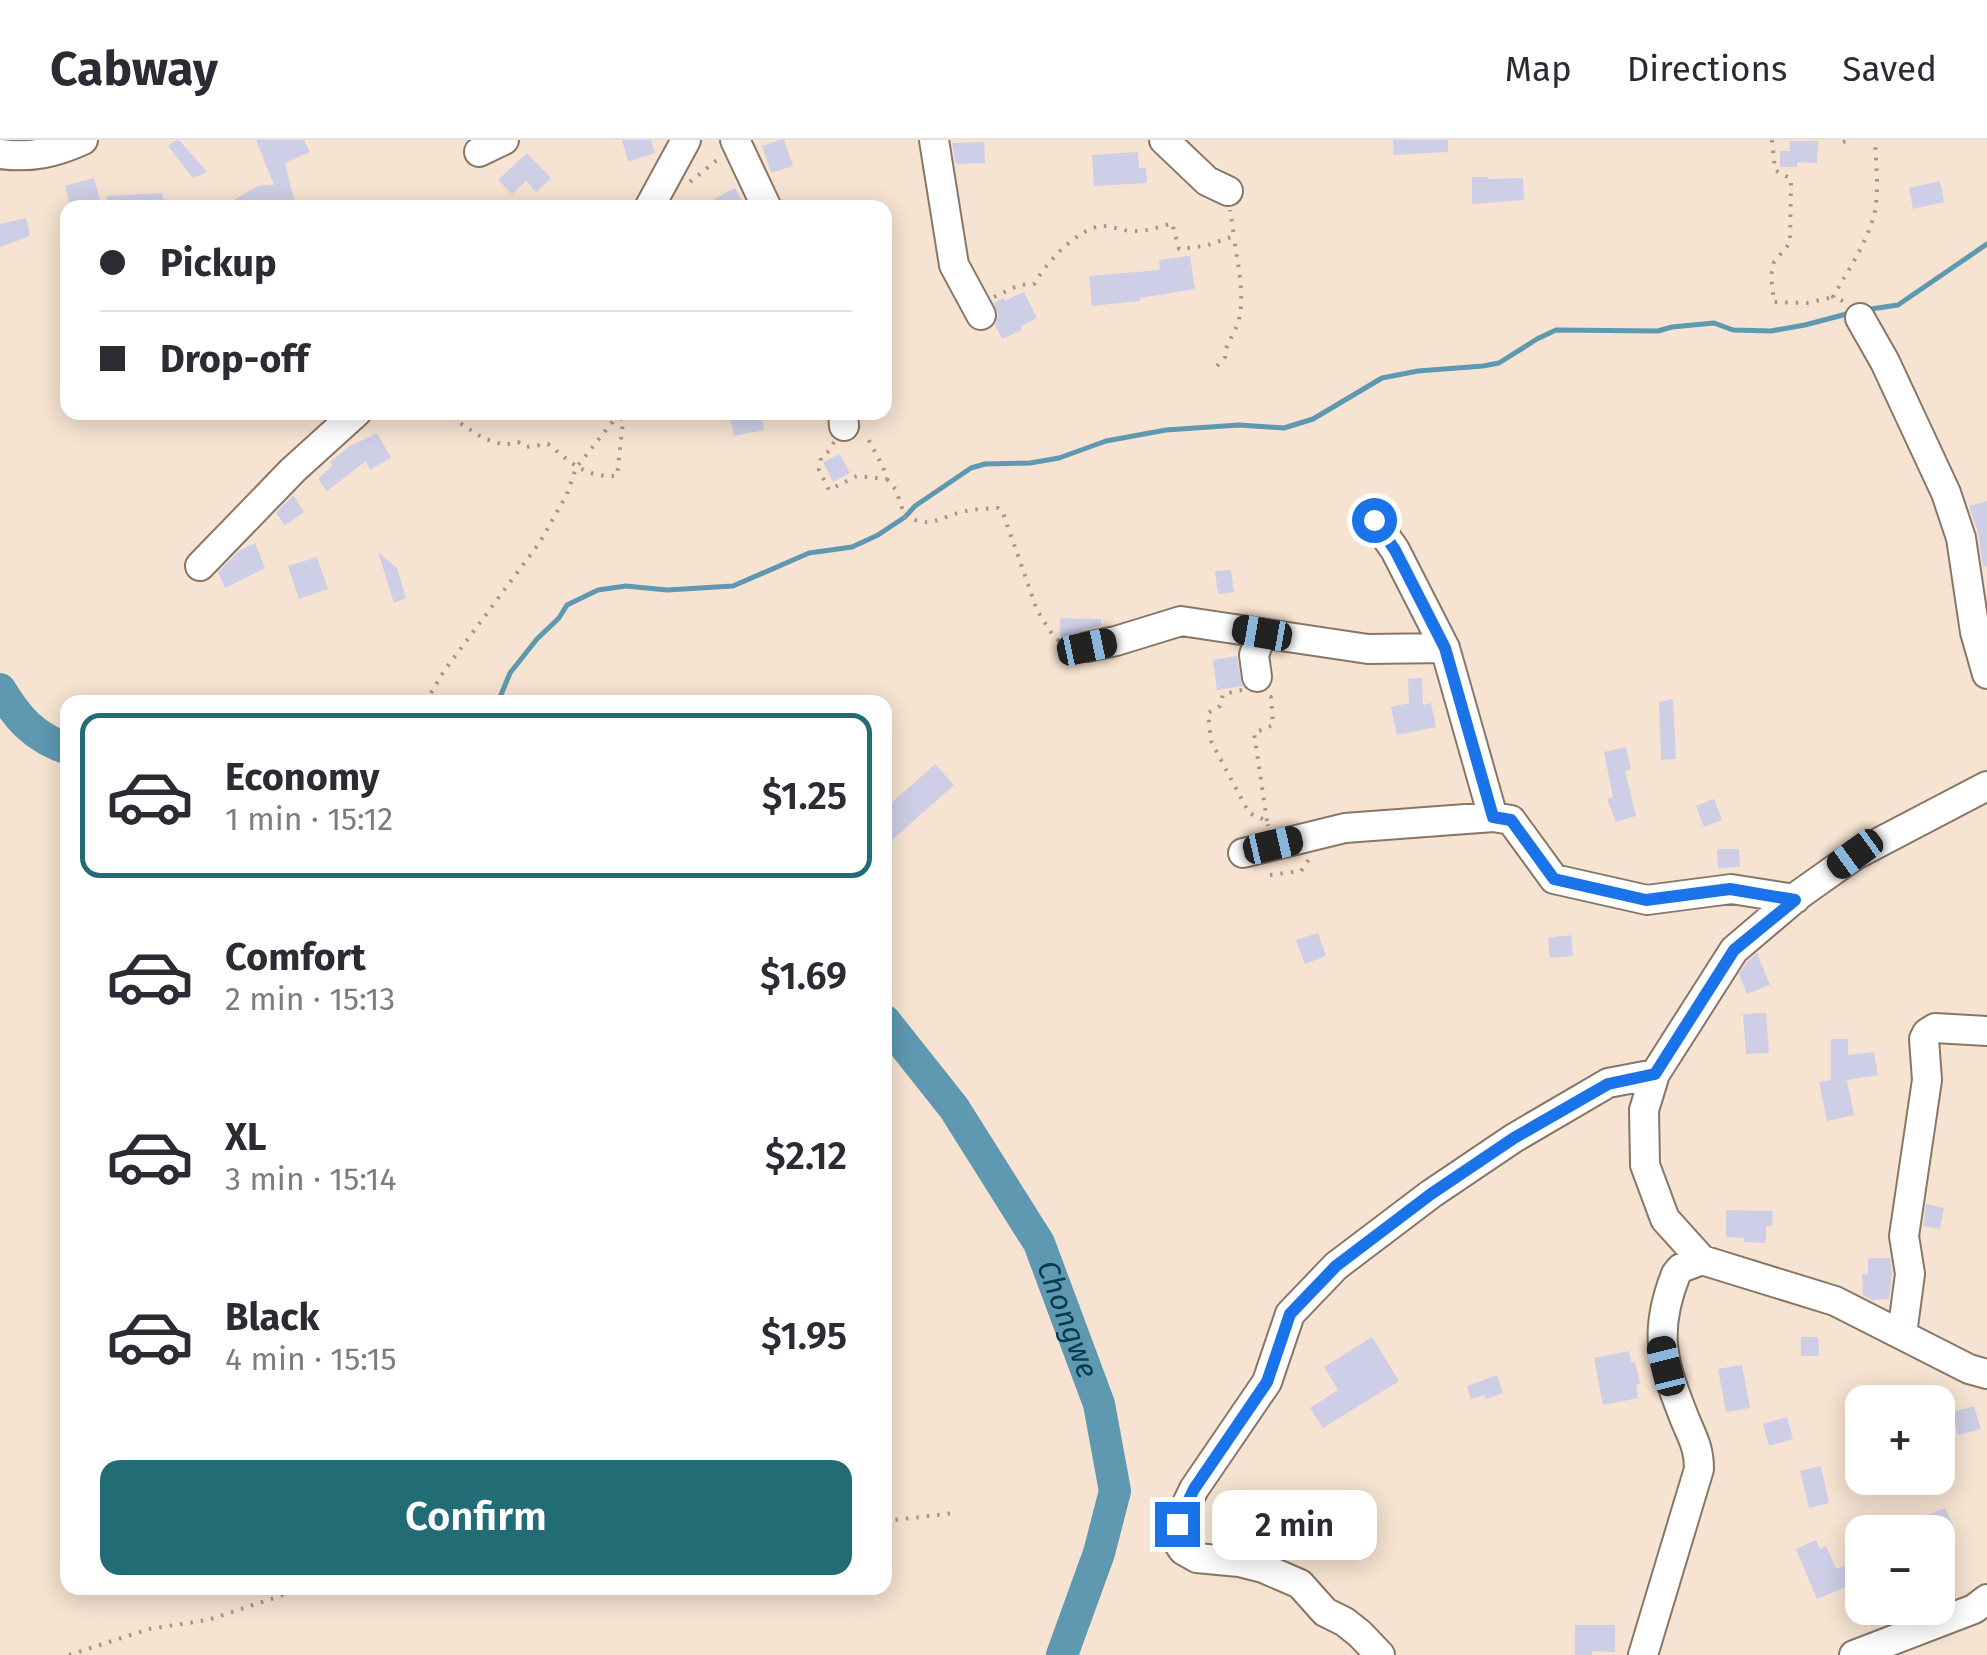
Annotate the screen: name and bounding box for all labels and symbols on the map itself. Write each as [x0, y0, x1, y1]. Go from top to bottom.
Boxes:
route start [1352, 498, 1397, 543]
car [1230, 613, 1294, 653]
car [1055, 626, 1119, 668]
car [1240, 824, 1306, 866]
car [1822, 824, 1888, 884]
water label: Chongwe [1029, 1255, 1106, 1383]
car [1644, 1333, 1688, 1399]
callout: 2 min [1212, 1489, 1377, 1559]
route end [1155, 1502, 1200, 1547]

